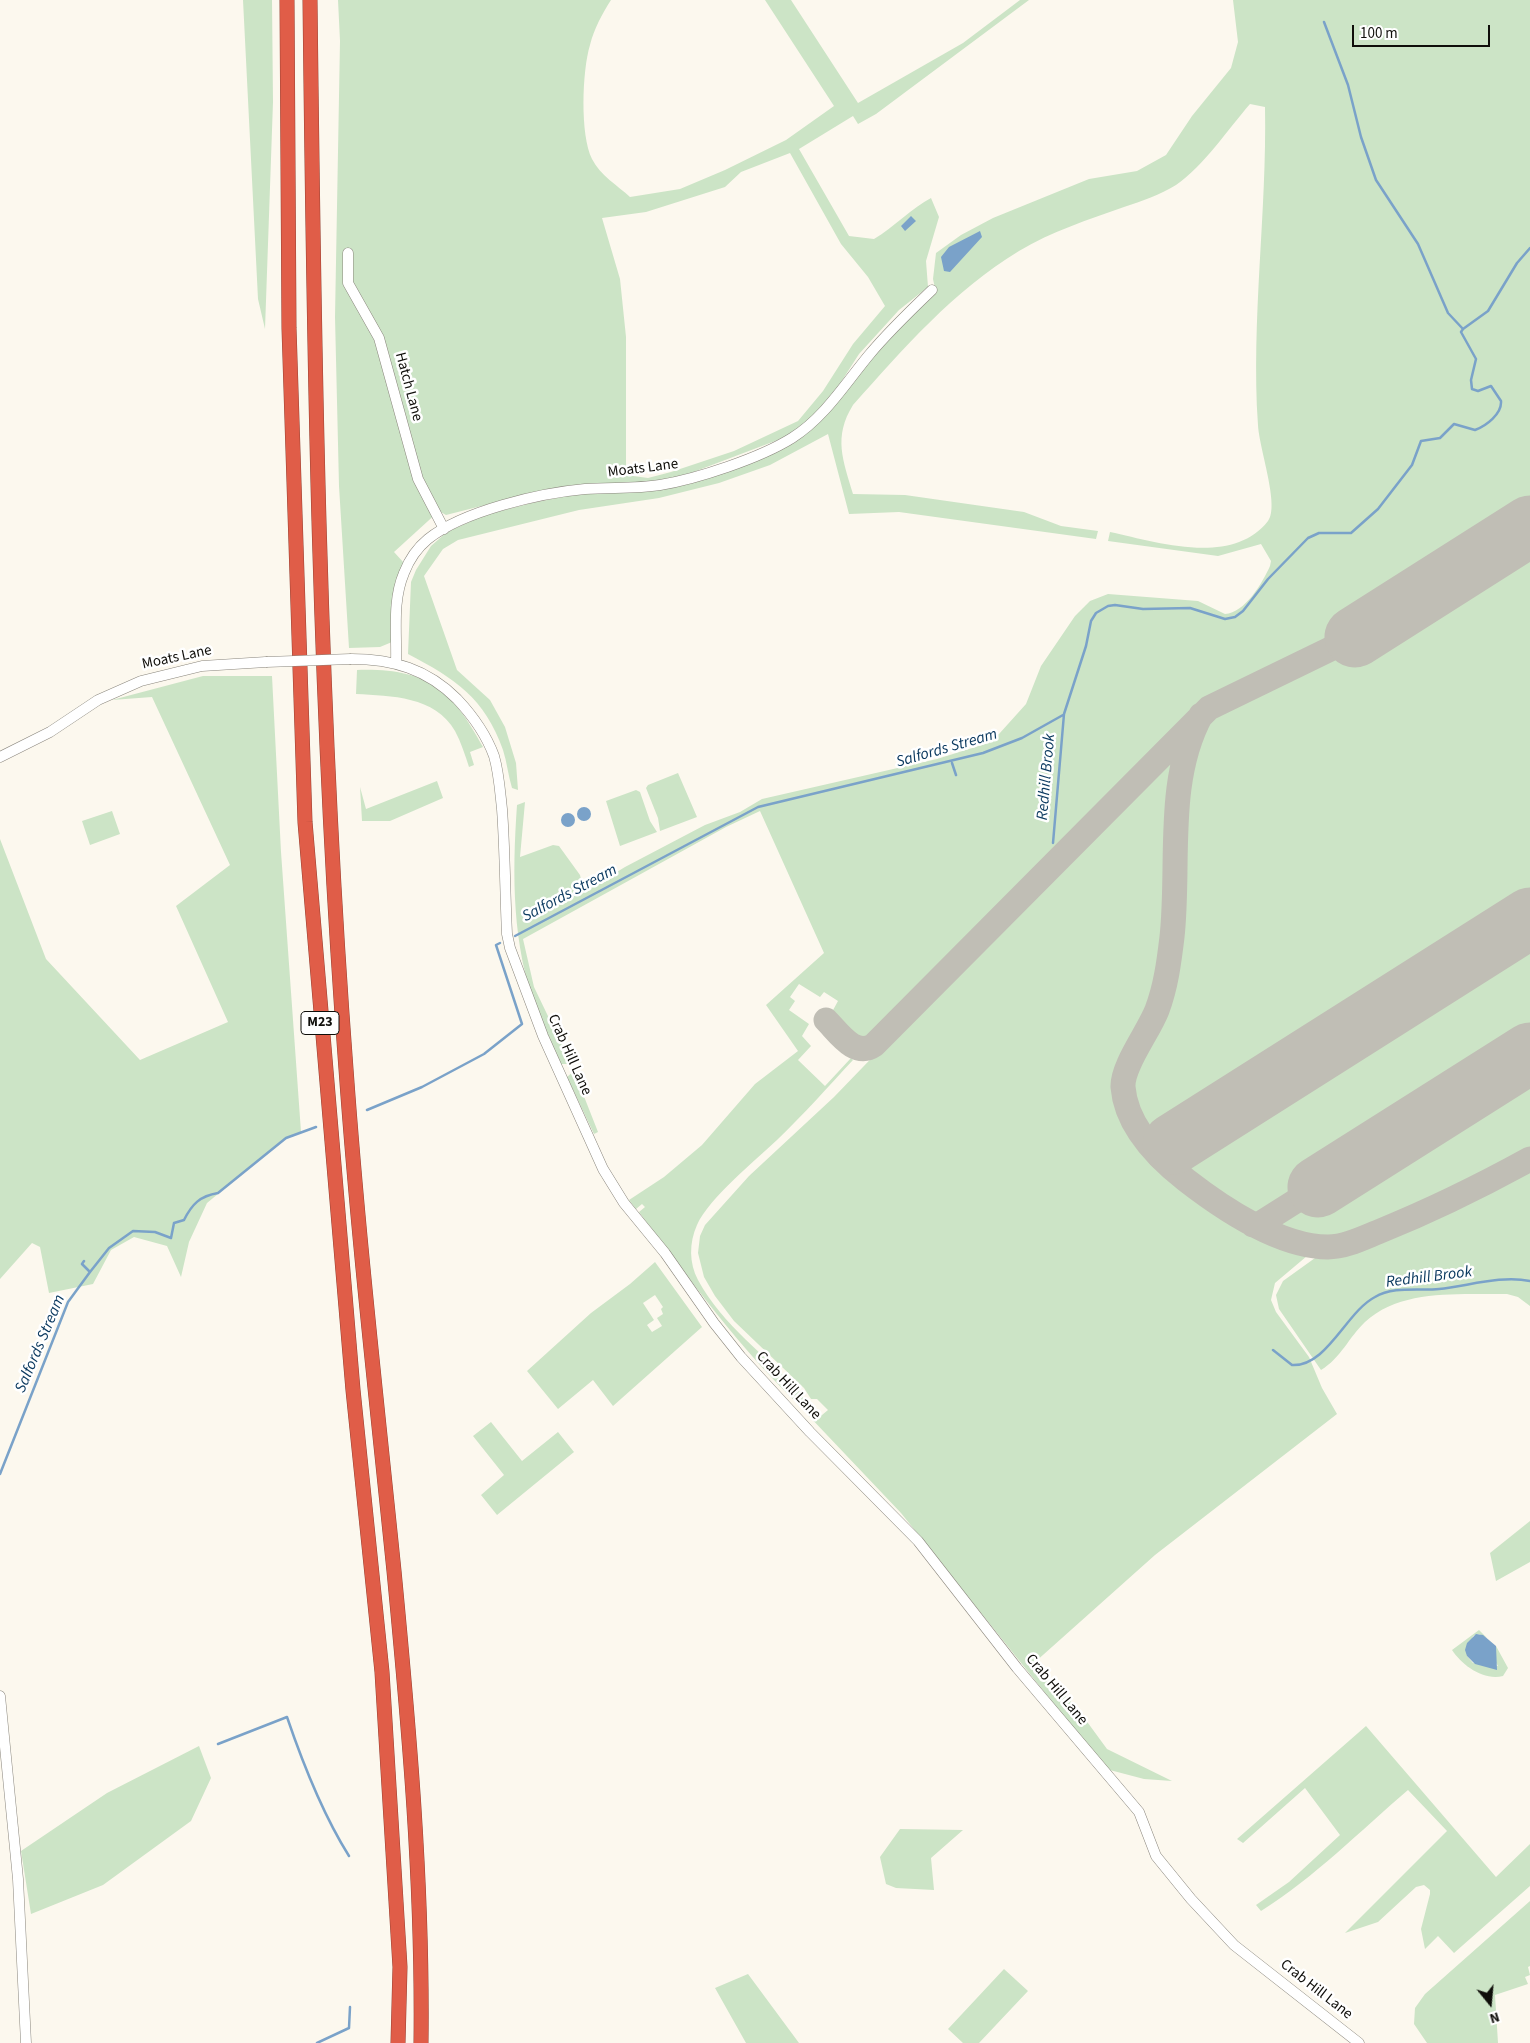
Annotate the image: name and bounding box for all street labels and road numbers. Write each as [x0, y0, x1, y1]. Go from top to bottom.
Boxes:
street label: Hatch Lane [390, 351, 426, 423]
street label: Moats Lane [607, 456, 679, 482]
street label: Moats Lane [140, 642, 214, 674]
road number: M23 [301, 1011, 339, 1034]
street label: Crab Hill Lane [543, 1012, 595, 1098]
street label: Crab Hill Lane [752, 1348, 824, 1424]
street label: Crab Hill Lane [1021, 1651, 1091, 1729]
street label: Crab Hill Lane [1276, 1956, 1356, 2024]

